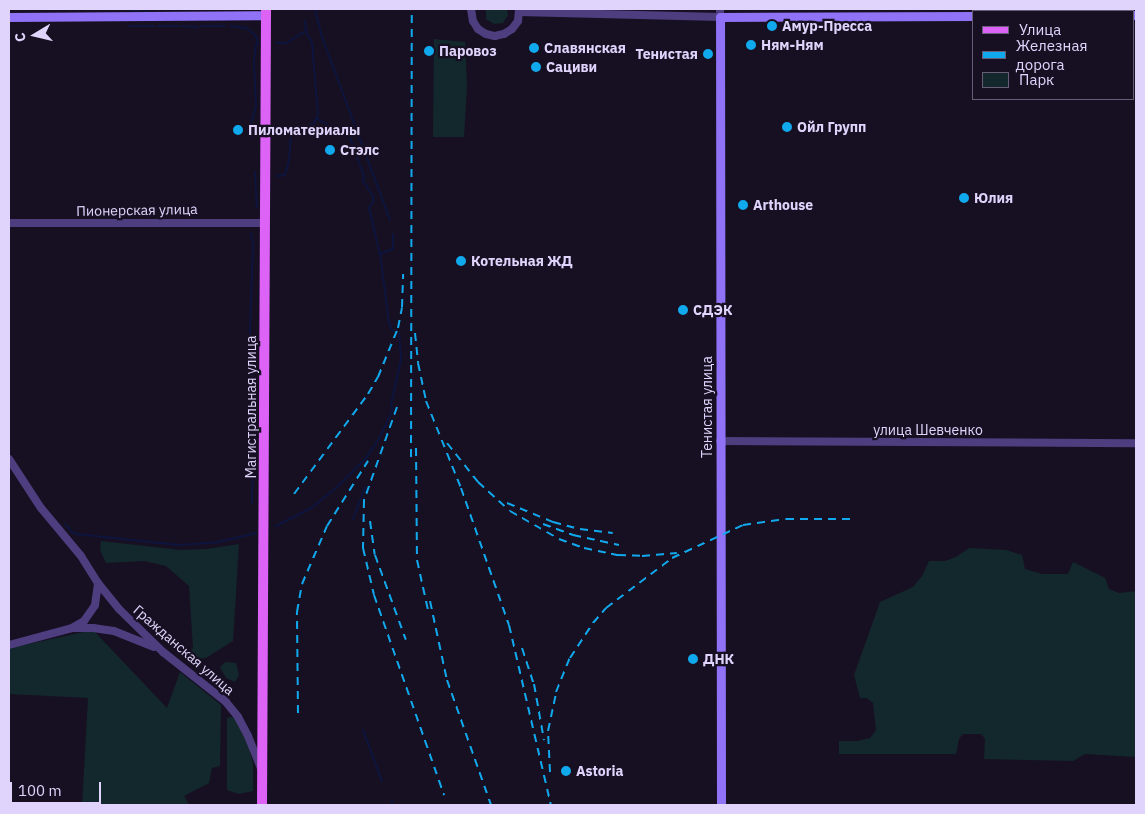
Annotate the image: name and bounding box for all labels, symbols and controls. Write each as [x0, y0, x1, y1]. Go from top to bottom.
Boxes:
north arrow [10, 10, 60, 60]
legend [972, 10, 1135, 100]
place label: Амур-Пресса [782, 18, 872, 34]
marker: Амур-Пресса [766, 20, 778, 32]
text: Улица [1019, 20, 1061, 39]
text: С [11, 31, 30, 43]
text: Железная дорога [1016, 36, 1087, 74]
place label: Ням-Ням [761, 37, 824, 53]
marker: Ням-Ням [745, 39, 757, 51]
place label: Славянская [544, 40, 626, 56]
marker: Славянская [528, 42, 540, 54]
place label: Паровоз [439, 43, 497, 59]
marker: Паровоз [423, 45, 435, 57]
place label: Тенистая [636, 46, 698, 62]
marker: Тенистая [702, 48, 714, 60]
place label: Сациви [546, 59, 597, 75]
marker: Сациви [530, 61, 542, 73]
text: Парк [1019, 70, 1054, 89]
place label: Ойл Групп [797, 119, 866, 135]
marker: Ойл Групп [781, 121, 793, 133]
place label: Пиломатериалы [248, 122, 360, 138]
marker: Пиломатериалы [232, 124, 244, 136]
place label: Стэлс [340, 142, 379, 158]
marker: Стэлс [324, 144, 336, 156]
place label: Юлия [974, 190, 1013, 206]
marker: Юлия [958, 192, 970, 204]
place label: Arthouse [753, 197, 813, 213]
marker: Arthouse [737, 199, 749, 211]
street label: Пионерская улица [76, 201, 198, 219]
place label: Котельная ЖД [471, 253, 573, 269]
marker: Котельная ЖД [455, 255, 467, 267]
place label: СДЭК [693, 302, 732, 318]
marker: СДЭК [677, 304, 689, 316]
street label: Магистральная улица [243, 335, 259, 479]
street label: Тенистая улица [699, 356, 715, 458]
street label: улица Шевченко [873, 422, 983, 438]
street label: Гражданская улица [130, 602, 238, 698]
place label: ДНК [703, 651, 734, 667]
marker: ДНК [687, 653, 699, 665]
place label: Astoria [576, 763, 623, 779]
marker: Astoria [560, 765, 572, 777]
scale bar [12, 772, 104, 804]
text: 100 m [18, 781, 62, 800]

